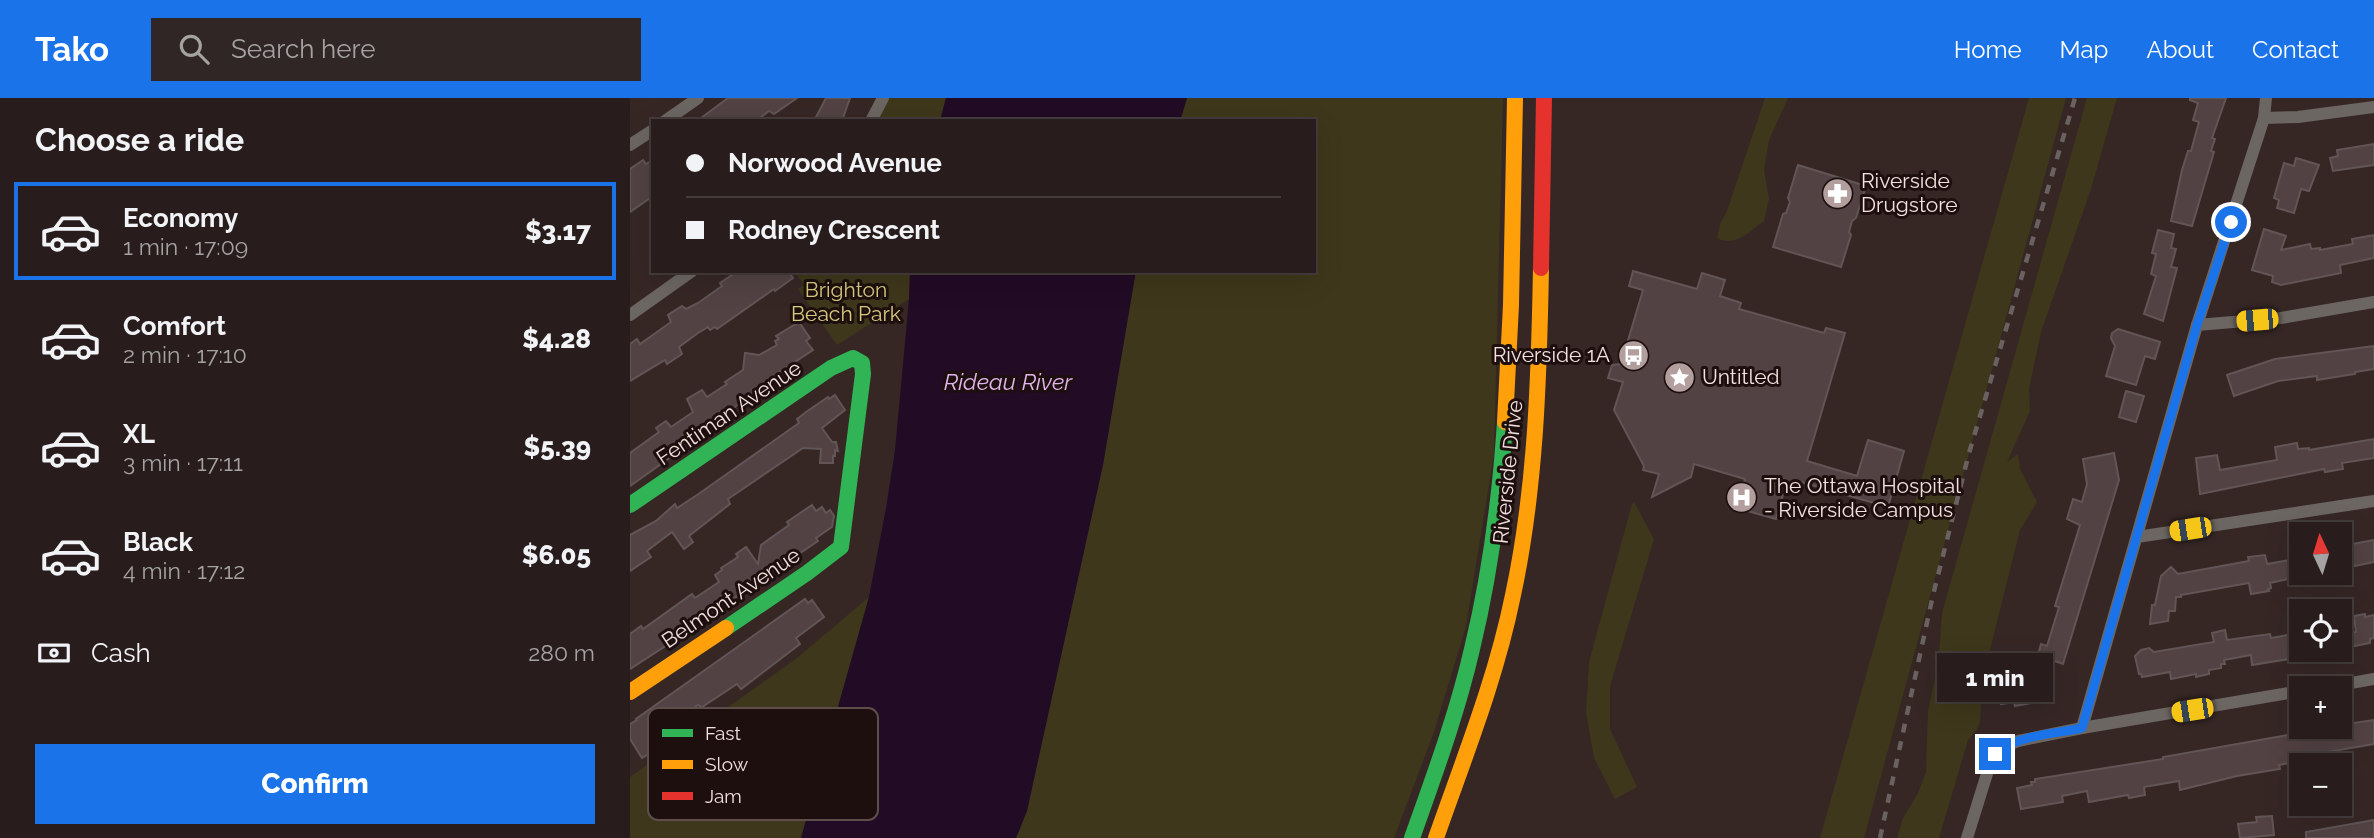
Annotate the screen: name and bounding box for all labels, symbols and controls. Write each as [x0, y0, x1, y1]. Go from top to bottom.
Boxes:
search box [151, 18, 641, 81]
text: Tako [35, 30, 109, 69]
icon: search [175, 30, 213, 68]
text: Search here [231, 34, 375, 64]
text: Home [1954, 35, 2022, 64]
text: Map [2060, 35, 2108, 64]
text: About [2146, 35, 2214, 64]
text: Contact [2252, 35, 2339, 64]
text: Choose a ride [35, 121, 244, 158]
text: Norwood Avenue [728, 148, 942, 178]
place label: Riverside Drugstore [1861, 168, 1958, 217]
pharmacy icon: Riverside Drugstore [1821, 176, 1855, 210]
icon: car [39, 200, 102, 263]
text: Economy [123, 203, 238, 233]
route start [2215, 206, 2247, 238]
text: Rodney Crescent [728, 215, 940, 245]
text: $3.17 [525, 216, 591, 246]
text: 1 min · 17:09 [123, 233, 248, 260]
park label: Brighton Beach Park [791, 277, 901, 326]
icon: car [39, 308, 102, 371]
car [2236, 308, 2279, 332]
text: Comfort [123, 311, 226, 341]
text: $4.28 [522, 324, 591, 354]
bus stop icon: Riverside 1A [1616, 338, 1650, 372]
text: 2 min · 17:10 [123, 341, 247, 368]
place label: Riverside 1A [1493, 342, 1610, 367]
street label: Fentiman Avenue [652, 355, 806, 470]
place icon: Untitled [1662, 360, 1696, 394]
place label: Untitled [1702, 364, 1780, 389]
water label: Rideau River [944, 368, 1073, 395]
street label: Riverside Drive [1488, 399, 1527, 545]
icon: car [39, 416, 102, 479]
text: XL [123, 419, 155, 449]
text: $5.39 [524, 432, 591, 462]
text: 3 min · 17:11 [123, 449, 243, 476]
place label: The Ottawa Hospital - Riverside Campus [1764, 473, 1961, 522]
hospital icon: The Ottawa Hospital - Riverside Campus [1724, 481, 1758, 515]
car [2168, 515, 2213, 543]
north arrow [2289, 522, 2352, 584]
map controls [2289, 522, 2352, 816]
icon: car [39, 524, 102, 587]
text: Black [123, 527, 193, 557]
text: $6.05 [522, 540, 591, 570]
street label: Belmont Avenue [657, 542, 805, 653]
text: 4 min · 17:12 [123, 557, 245, 584]
button: locate [2289, 599, 2352, 662]
icon: cash [35, 634, 73, 672]
text: Cash [91, 638, 151, 668]
text: 280 m [528, 639, 595, 666]
callout: 1 min [1937, 652, 2053, 702]
text: 1 min [1965, 664, 2025, 691]
button: + [2289, 676, 2352, 739]
car [2170, 696, 2215, 724]
legend [648, 708, 878, 820]
text: Fast [705, 722, 741, 744]
route end [1979, 738, 2011, 770]
button: Confirm [35, 744, 595, 824]
text: Slow [705, 753, 749, 775]
button: − [2289, 753, 2352, 816]
text: Jam [705, 785, 742, 807]

